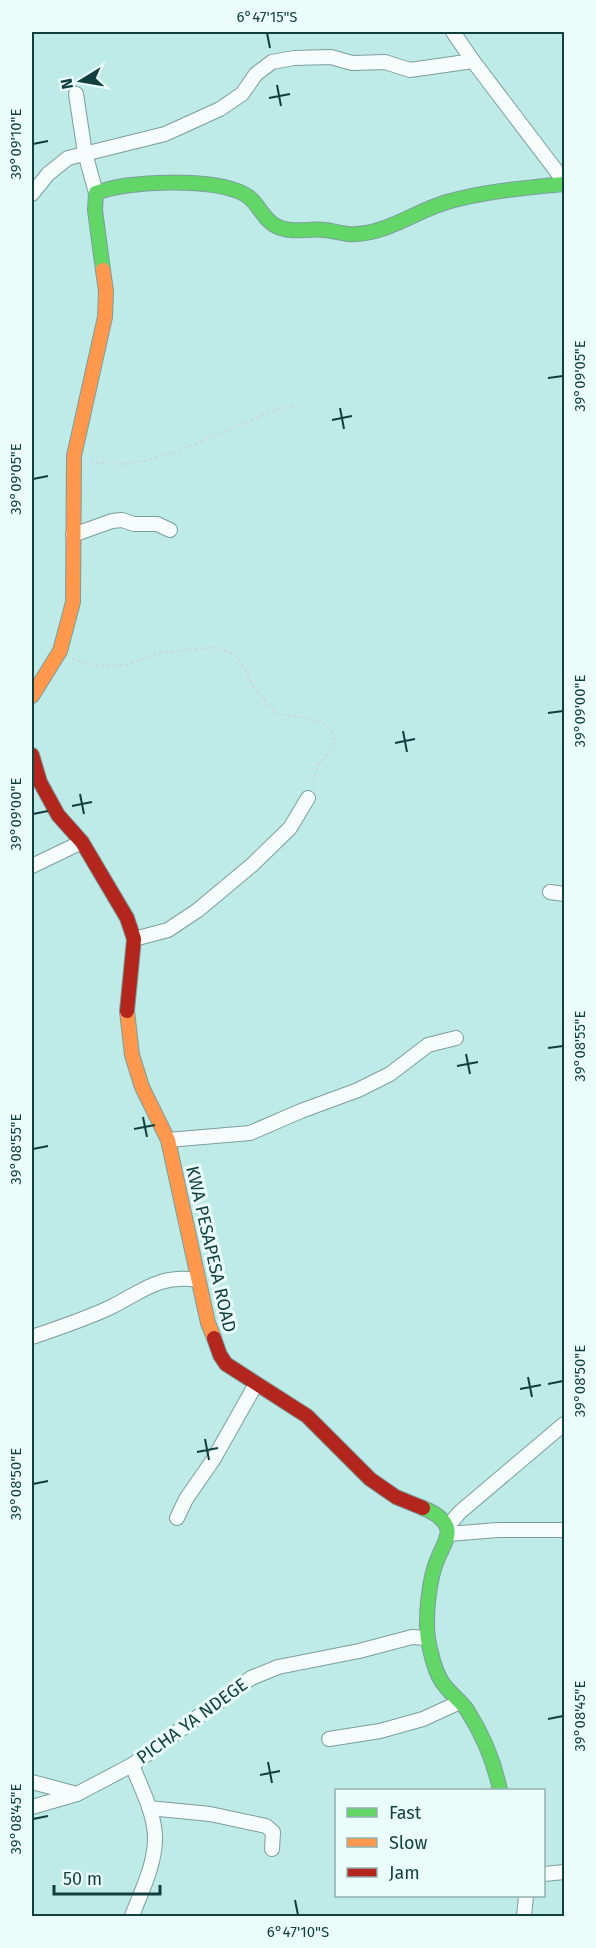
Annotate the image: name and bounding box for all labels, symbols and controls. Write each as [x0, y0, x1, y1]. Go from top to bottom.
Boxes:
text: 6°47'15"S [236, 8, 298, 26]
north arrow [51, 51, 111, 111]
text: N [56, 77, 77, 91]
text: 39°09'10"E [7, 108, 25, 180]
text: 39°09'05"E [571, 340, 589, 412]
text: 39°09'05"E [7, 443, 25, 515]
text: 39°09'00"E [571, 675, 589, 747]
text: 39°09'00"E [7, 778, 25, 850]
text: 39°08'55"E [571, 1010, 589, 1082]
text: 39°08'55"E [7, 1113, 25, 1185]
street label: KWA PESAPESA ROAD [181, 1164, 241, 1334]
text: 39°08'50"E [571, 1345, 589, 1417]
text: 39°08'50"E [7, 1448, 25, 1520]
street label: PICHA YA NDEGE [132, 1673, 252, 1769]
text: 39°08'45"E [571, 1680, 589, 1752]
text: 39°08'45"E [7, 1783, 25, 1855]
legend [335, 1789, 545, 1897]
text: Fast [389, 1802, 422, 1824]
text: Slow [389, 1832, 428, 1854]
scale bar [54, 1858, 160, 1896]
text: Jam [389, 1862, 420, 1884]
text: 50 m [63, 1868, 102, 1890]
text: 6°47'10"S [267, 1923, 329, 1941]

